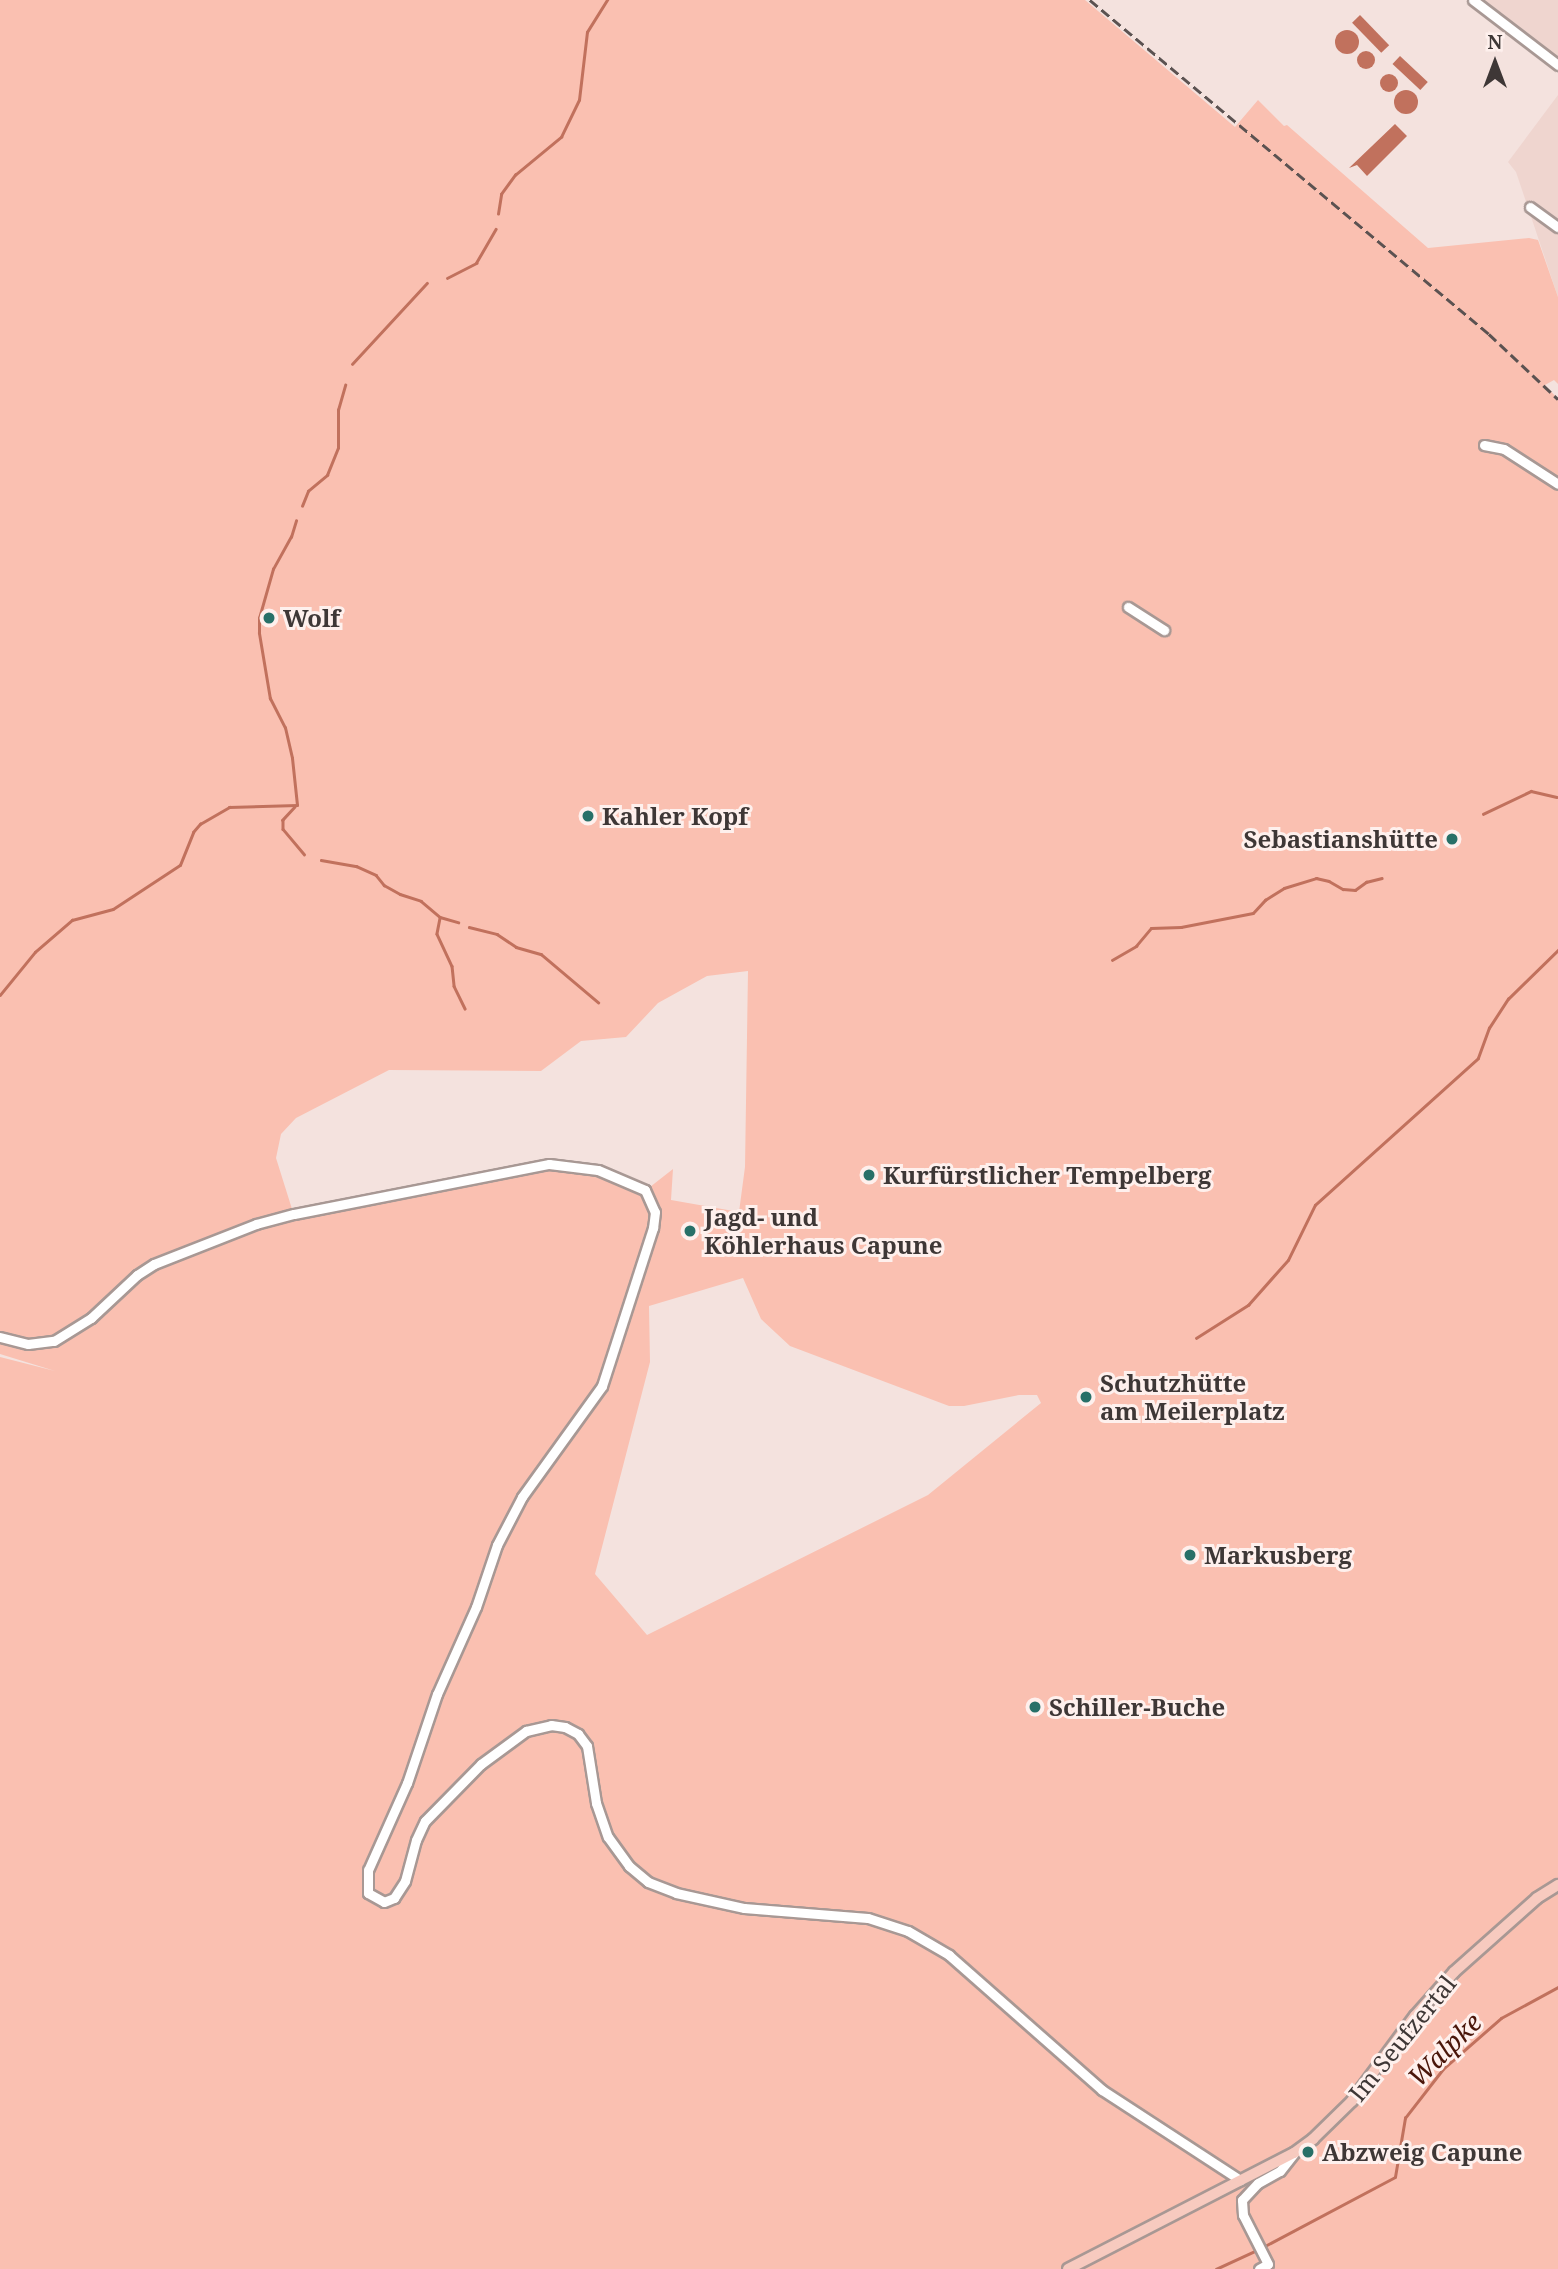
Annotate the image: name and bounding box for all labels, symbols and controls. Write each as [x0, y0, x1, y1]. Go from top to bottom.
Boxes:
north arrow [1460, 28, 1530, 98]
text: N [1488, 29, 1502, 55]
place label: Wolf [283, 604, 340, 632]
marker: Wolf [261, 610, 277, 626]
place label: Kahler Kopf [602, 802, 748, 830]
marker: Kahler Kopf [580, 808, 596, 824]
place label: Sebastianshütte [1244, 825, 1438, 853]
marker: Sebastianshütte [1444, 831, 1460, 847]
place label: Kurfürstlicher Tempelberg [883, 1161, 1211, 1189]
marker: Kurfürstlicher Tempelberg [861, 1167, 877, 1183]
place label: Jagd- und Köhlerhaus Capune [704, 1203, 942, 1259]
marker: Jagd- und Köhlerhaus Capune [682, 1223, 698, 1239]
place label: Schutzhütte am Meilerplatz [1100, 1369, 1285, 1425]
marker: Schutzhütte am Meilerplatz [1078, 1389, 1094, 1405]
place label: Markusberg [1204, 1541, 1352, 1569]
marker: Markusberg [1182, 1547, 1198, 1563]
place label: Schiller-Buche [1049, 1693, 1225, 1721]
marker: Schiller-Buche [1027, 1699, 1043, 1715]
street label: Im Seufzertal [1342, 1969, 1462, 2107]
water label: Walpke [1402, 2007, 1488, 2093]
place label: Abzweig Capune [1322, 2138, 1522, 2166]
marker: Abzweig Capune [1300, 2144, 1316, 2160]

